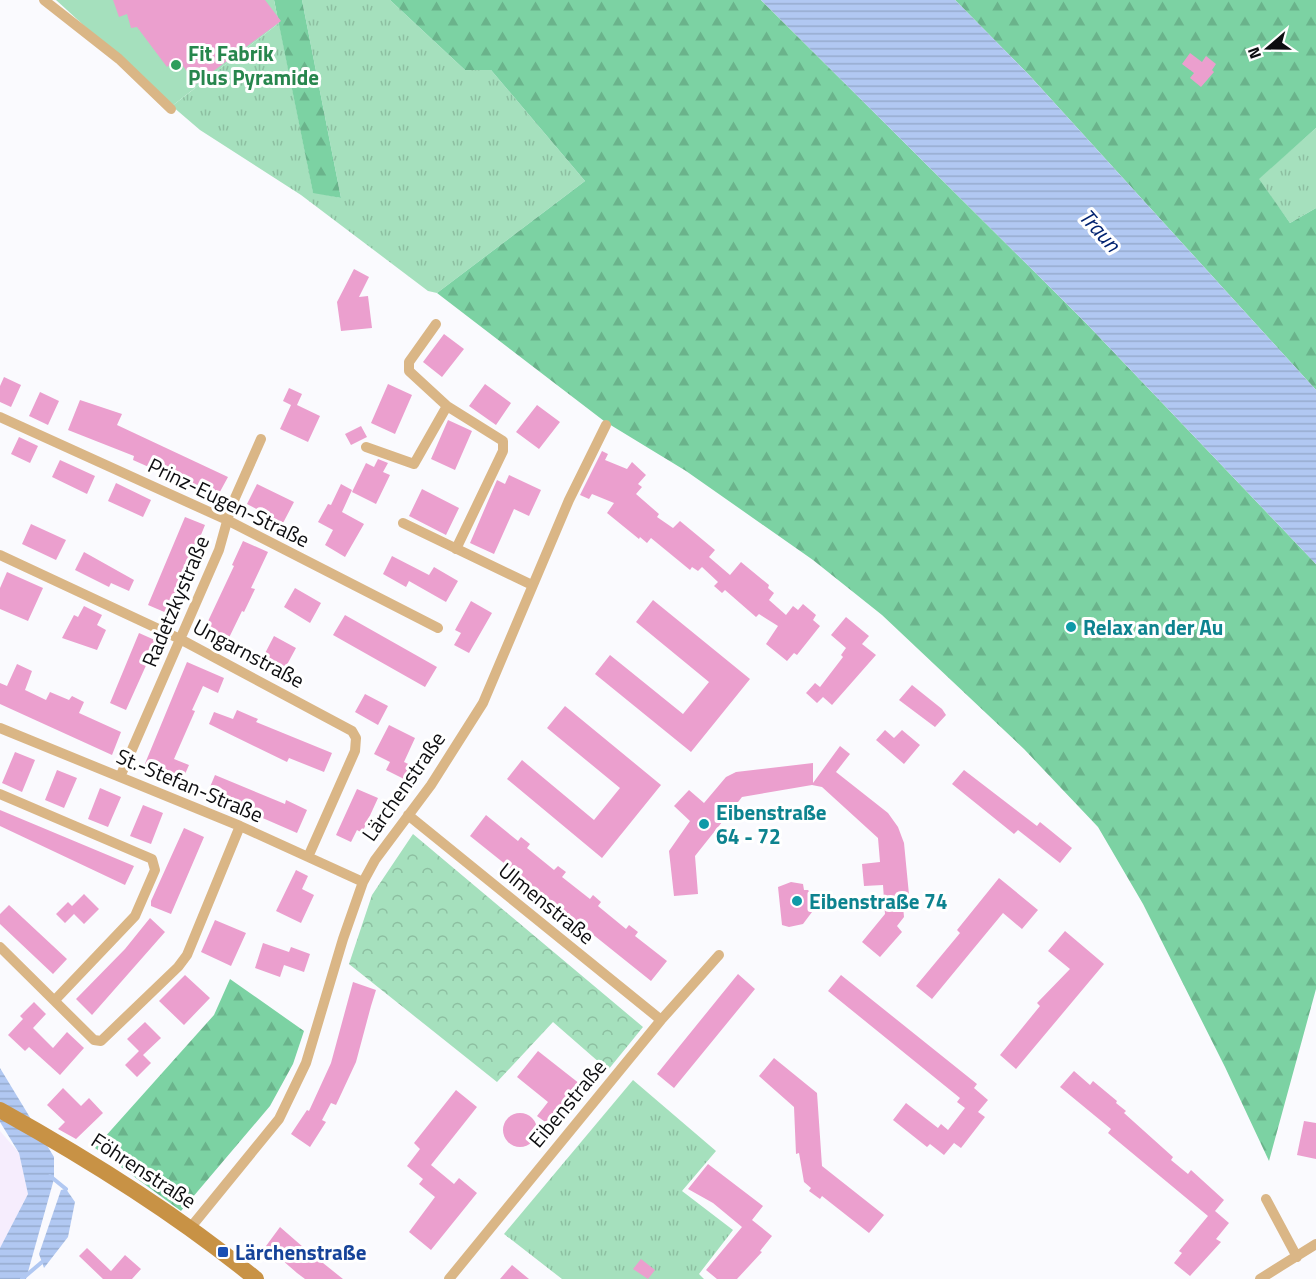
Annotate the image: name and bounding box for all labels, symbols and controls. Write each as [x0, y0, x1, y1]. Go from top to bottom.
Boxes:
north arrow [1238, 18, 1298, 78]
place label: Fit Fabrik Plus Pyramide [188, 37, 319, 93]
text: N [1241, 44, 1267, 62]
marker: Fit Fabrik Plus Pyramide [169, 58, 183, 72]
water label: Traun [1071, 201, 1130, 260]
street label: Prinz-Eugen-Straße [143, 449, 315, 555]
street label: Radetzkystraße [133, 530, 217, 672]
street label: Ungarnstraße [188, 610, 310, 696]
place label: Relax an der Au [1083, 611, 1223, 643]
marker: Relax an der Au [1064, 620, 1078, 634]
street label: Lärchenstraße [353, 725, 453, 847]
street label: St.-Stefan-Straße [112, 740, 268, 830]
place label: Eibenstraße 64 - 72 [716, 796, 826, 852]
marker: Eibenstraße 64 - 72 [697, 817, 711, 831]
street label: Ulmenstraße [492, 854, 602, 952]
place label: Eibenstraße 74 [809, 885, 948, 917]
marker: Eibenstraße 74 [790, 894, 804, 908]
street label: Eibenstraße [520, 1052, 614, 1154]
street label: Föhrenstraße [85, 1124, 203, 1216]
place label: Lärchenstraße [235, 1236, 366, 1268]
marker: Lärchenstraße [216, 1245, 230, 1259]

